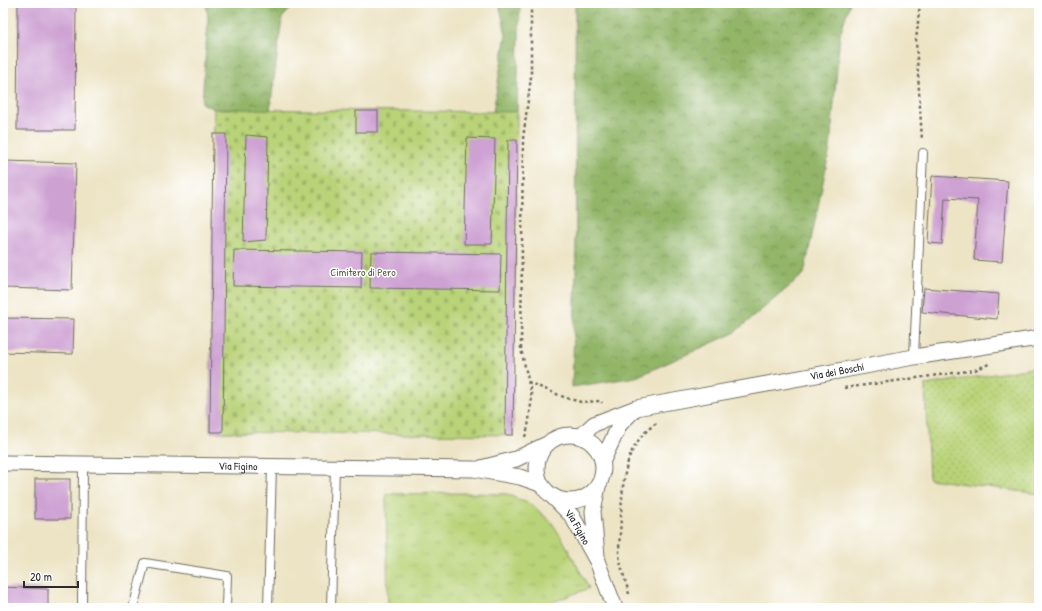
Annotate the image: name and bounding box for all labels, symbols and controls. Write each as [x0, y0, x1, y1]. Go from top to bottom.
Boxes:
park label: Cimitero di Pero [330, 265, 396, 279]
street label: Via dei Boschi [809, 359, 865, 383]
street label: Via Figino [218, 459, 258, 473]
street label: Via Figino [562, 506, 594, 547]
scale bar [24, 563, 78, 589]
text: 20 m [30, 568, 52, 585]

